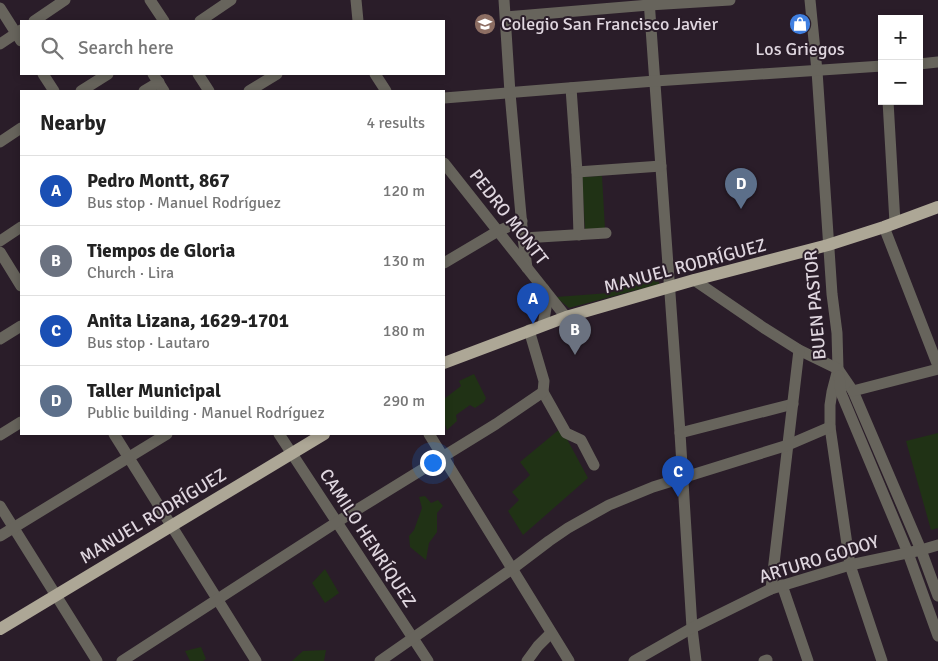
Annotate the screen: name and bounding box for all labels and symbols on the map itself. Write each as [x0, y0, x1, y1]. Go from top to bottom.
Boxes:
school or university icon: Colegio San Francisco Javier [473, 12, 497, 36]
shop icon: Los Griegos [788, 12, 812, 36]
place label: Colegio San Francisco Javier [501, 13, 719, 35]
place label: Los Griegos [755, 38, 845, 60]
street label: PEDRO MONTT [465, 165, 553, 269]
pin: D [725, 168, 757, 209]
street label: MANUEL RODRÍGUEZ [601, 234, 769, 298]
street label: BUEN PASTOR [799, 249, 831, 361]
pin: A [517, 283, 549, 324]
pin: B [559, 314, 591, 355]
your location [420, 450, 446, 476]
pin: C [662, 456, 694, 497]
street label: MANUEL RODRÍGUEZ [76, 464, 230, 568]
street label: CAMILO HENRÍQUEZ [315, 464, 421, 612]
street label: ARTURO GODOY [756, 530, 882, 588]

